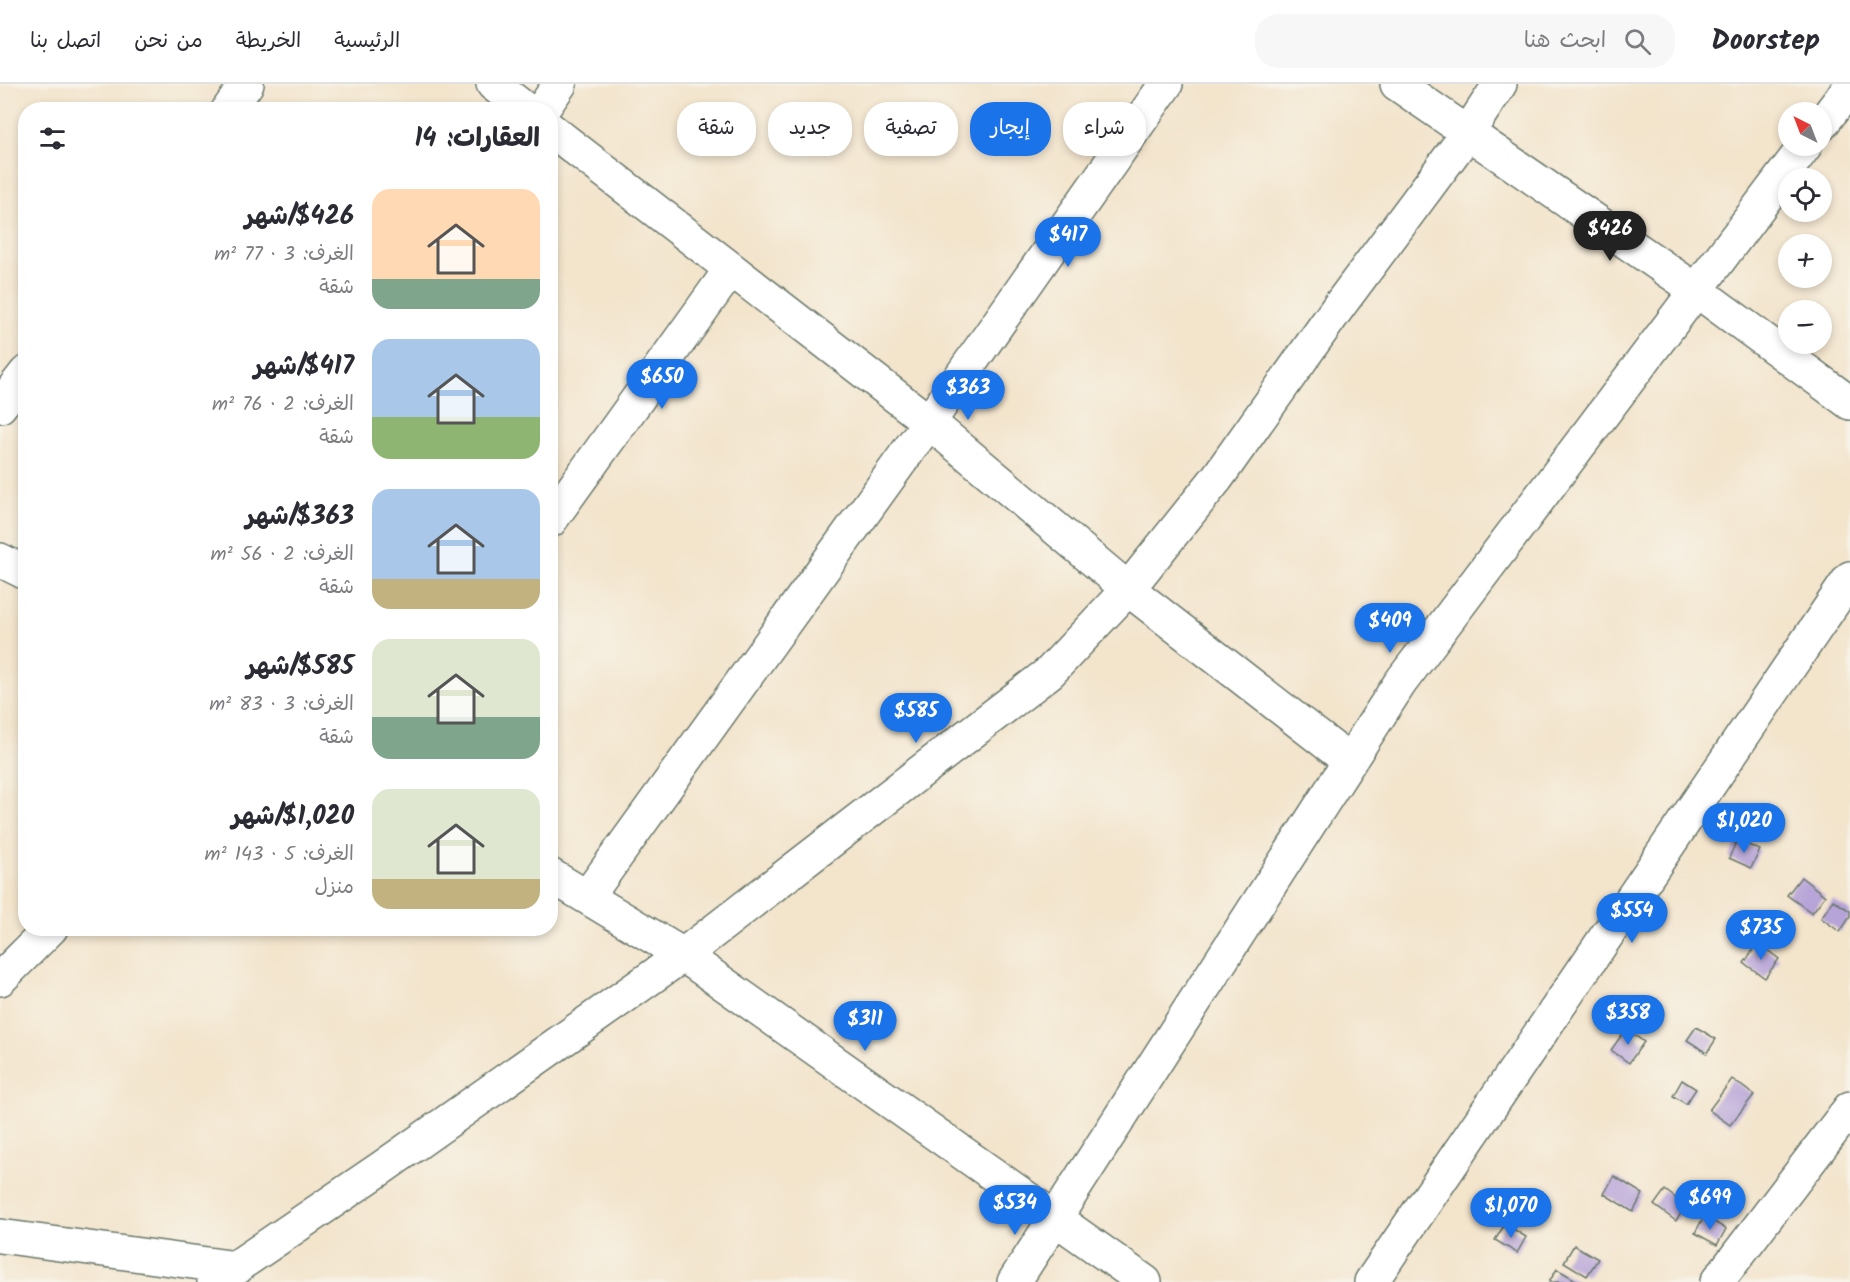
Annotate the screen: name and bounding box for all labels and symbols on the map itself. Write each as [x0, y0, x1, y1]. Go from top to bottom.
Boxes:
north arrow [1778, 102, 1832, 156]
pin: $426 [1574, 211, 1646, 262]
pin: $417 [1032, 217, 1104, 268]
pin: $650 [626, 359, 698, 410]
pin: $363 [932, 370, 1004, 421]
pin: $409 [1354, 603, 1426, 654]
pin: $585 [880, 693, 952, 744]
pin: $1,020 [1695, 803, 1793, 854]
pin: $554 [1596, 893, 1668, 944]
pin: $735 [1725, 910, 1797, 961]
pin: $358 [1592, 995, 1664, 1046]
pin: $311 [829, 1001, 901, 1052]
pin: $699 [1674, 1180, 1746, 1231]
pin: $534 [979, 1185, 1051, 1236]
pin: $1,070 [1462, 1188, 1560, 1239]

